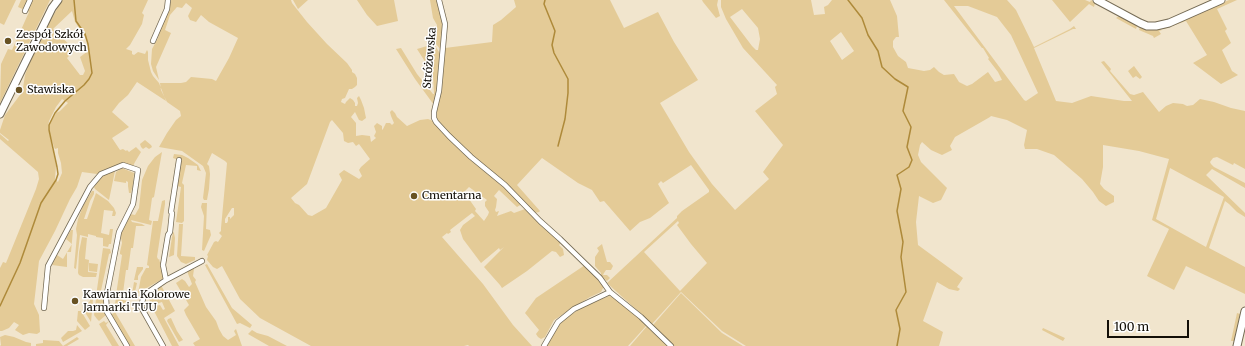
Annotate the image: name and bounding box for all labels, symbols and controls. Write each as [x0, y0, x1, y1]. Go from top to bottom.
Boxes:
street label: Stróżowska [421, 27, 439, 89]
place label: Zespół Szkół Zawodowych [16, 28, 87, 54]
marker: Zespół Szkół Zawodowych [3, 36, 13, 46]
place label: Stawiska [27, 83, 75, 97]
marker: Stawiska [14, 85, 24, 95]
place label: Cmentarna [422, 189, 481, 203]
marker: Cmentarna [409, 191, 419, 201]
place label: Kawiarnia Kolorowe Jarmarki TUU [83, 288, 190, 314]
marker: Kawiarnia Kolorowe Jarmarki TUU [70, 296, 80, 306]
scale bar [1109, 312, 1191, 338]
text: 100 m [1114, 319, 1149, 334]

